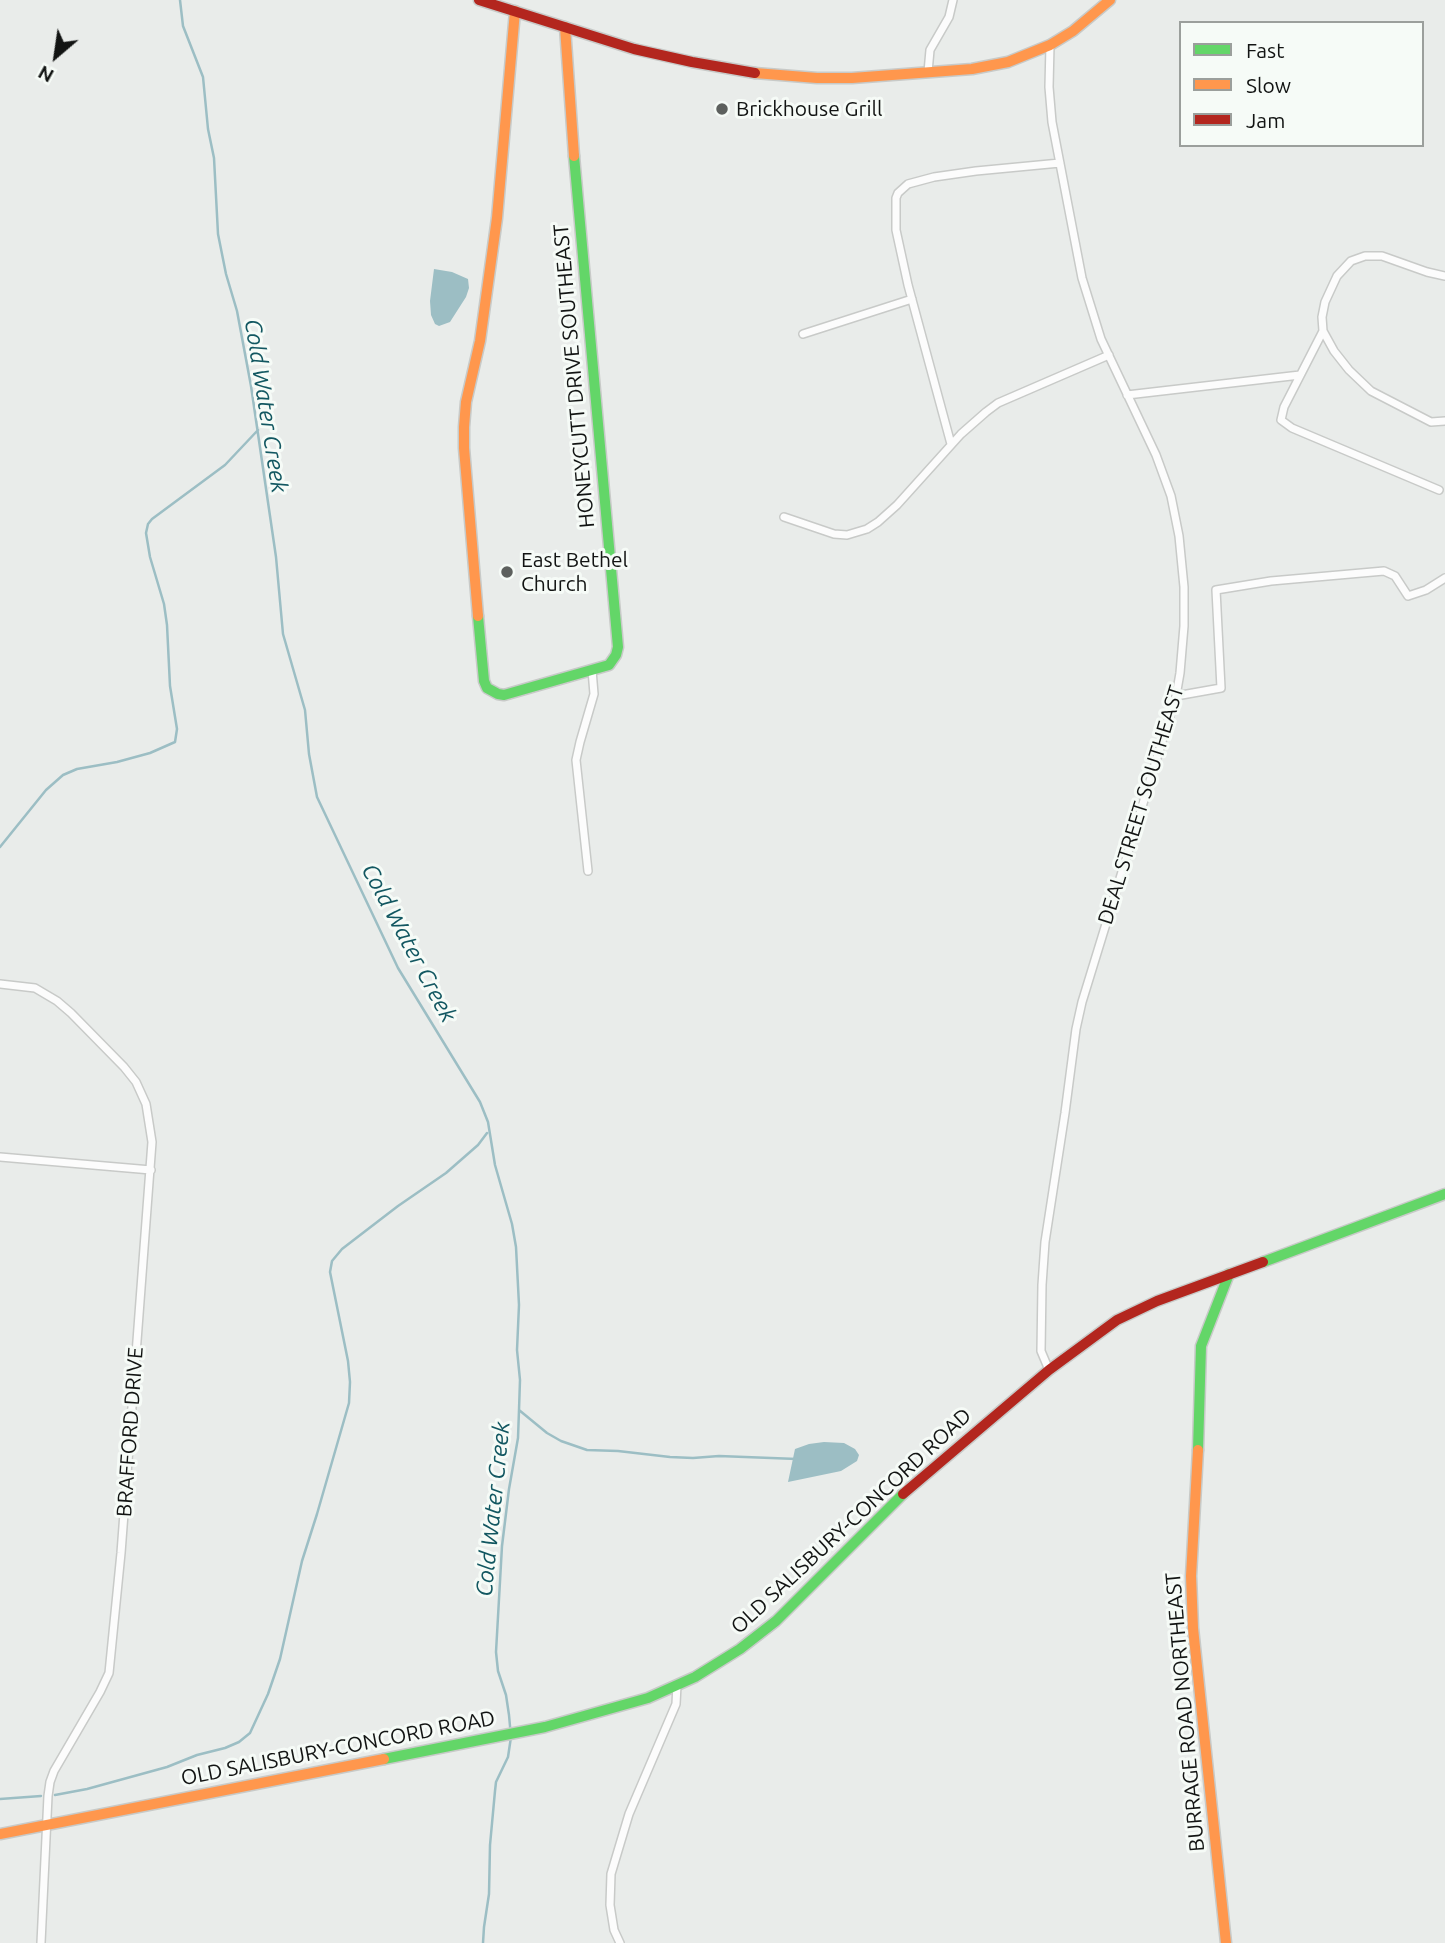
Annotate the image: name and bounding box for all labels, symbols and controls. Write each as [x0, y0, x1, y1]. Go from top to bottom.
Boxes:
north arrow [21, 21, 91, 91]
legend [1179, 21, 1424, 147]
text: Fast [1246, 38, 1284, 62]
text: N [34, 61, 57, 87]
text: Slow [1246, 73, 1291, 97]
place label: Brickhouse Grill [736, 96, 883, 122]
marker: Brickhouse Grill [714, 101, 730, 117]
text: Jam [1246, 108, 1285, 132]
street label: HONEYCUTT DRIVE SOUTHEAST [548, 223, 600, 529]
water label: Cold Water Creek [239, 317, 293, 495]
place label: East Bethel Church [521, 547, 628, 597]
marker: East Bethel Church [499, 564, 515, 580]
street label: DEAL STREET SOUTHEAST [1093, 682, 1189, 928]
water label: Cold Water Creek [356, 859, 462, 1027]
street label: BRAFFORD DRIVE [111, 1346, 149, 1518]
street label: OLD SALISBURY-CONCORD ROAD [726, 1403, 976, 1639]
water label: Cold Water Creek [470, 1420, 516, 1598]
street label: BURRAGE ROAD NORTHEAST [1160, 1571, 1210, 1853]
street label: OLD SALISBURY-CONCORD ROAD [179, 1705, 497, 1791]

